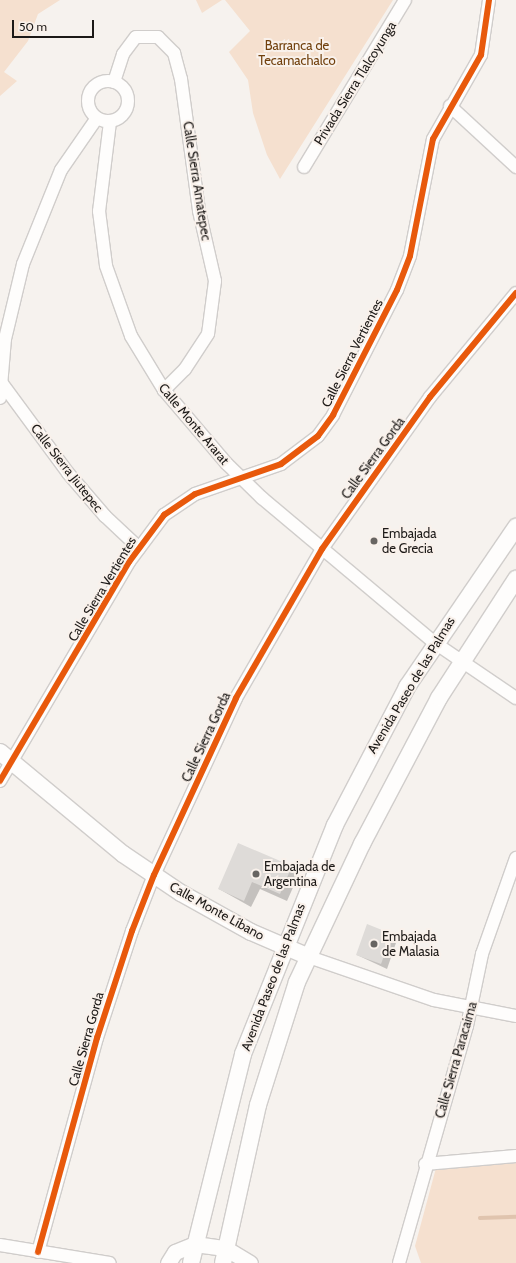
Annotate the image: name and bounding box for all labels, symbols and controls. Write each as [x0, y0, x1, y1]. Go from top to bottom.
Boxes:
scale bar [14, 12, 96, 38]
street label: Privada Sierra Tlalcoyunga [311, 18, 399, 148]
text: 50 m [19, 19, 47, 34]
park label: Barranca de Tecamachalco [258, 38, 336, 69]
street label: Calle Sierra Amatepec [180, 120, 214, 242]
street label: Calle Sierra Vertientes [318, 296, 386, 410]
street label: Calle Monte Ararat [155, 380, 233, 468]
street label: Calle Sierra Gorda [338, 414, 408, 502]
street label: Calle Sierra Jiutepec [28, 421, 106, 515]
place label: Embajada de Grecia [382, 526, 436, 557]
street label: Calle Sierra Vertientes [65, 534, 139, 644]
marker: Embajada de Grecia [369, 536, 379, 546]
street label: Avenida Paseo de las Palmas [364, 614, 458, 756]
street label: Calle Sierra Gorda [178, 690, 234, 784]
place label: Embajada de Argentina [264, 859, 335, 890]
marker: Embajada de Argentina [251, 869, 261, 879]
street label: Calle Monte Líbano [167, 879, 267, 943]
street label: Avenida Paseo de las Palmas [238, 901, 308, 1053]
place label: Embajada de Malasia [382, 929, 439, 960]
marker: Embajada de Malasia [369, 939, 379, 949]
street label: Calle Sierra Gorda [65, 990, 107, 1088]
street label: Calle Sierra Paracaima [432, 1000, 480, 1120]

